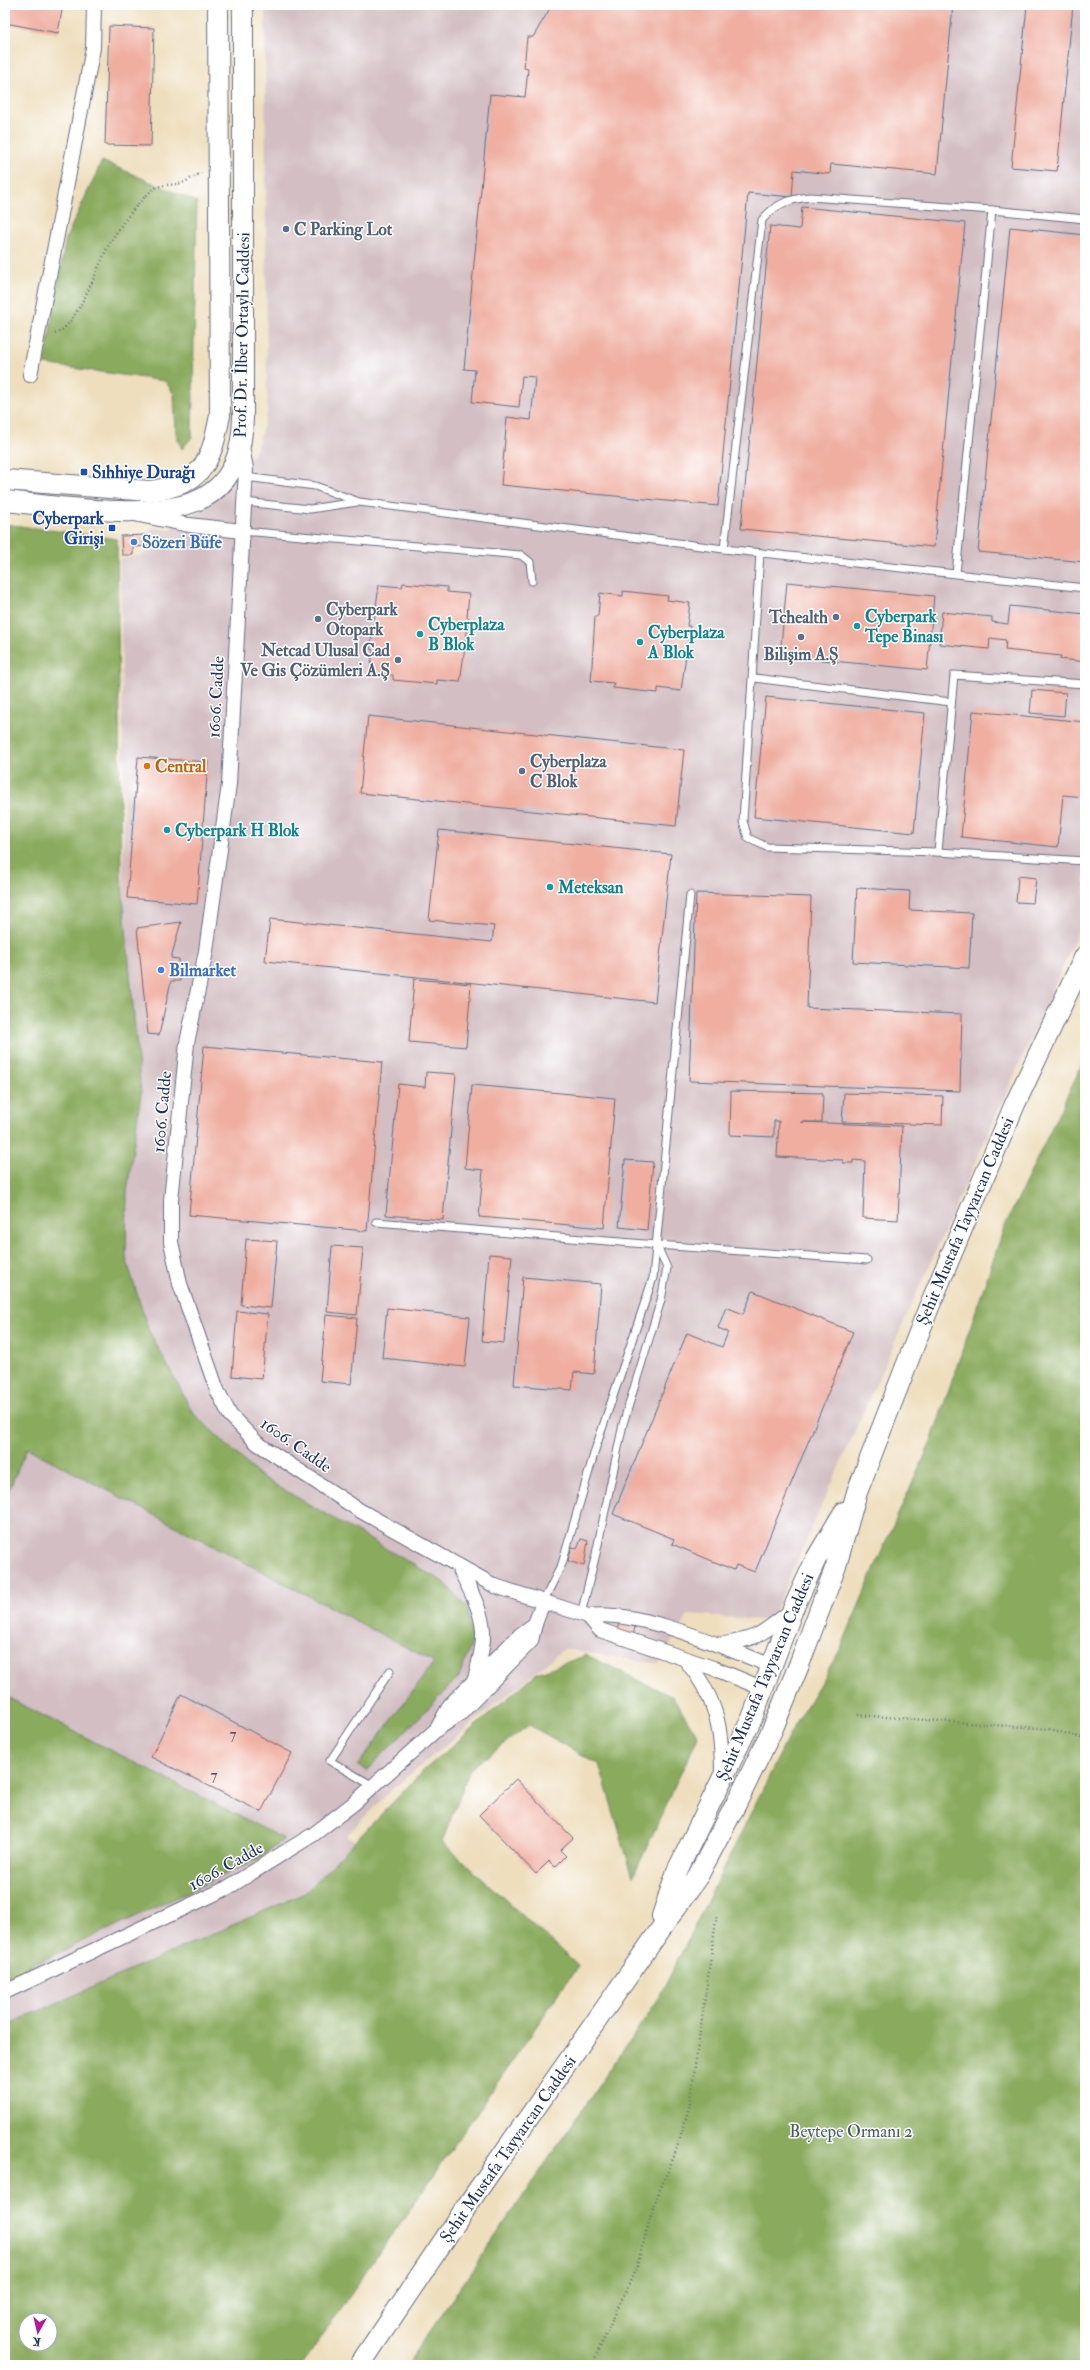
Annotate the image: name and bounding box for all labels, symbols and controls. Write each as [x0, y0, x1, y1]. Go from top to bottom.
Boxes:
place label: C Parking Lot [294, 219, 393, 241]
marker: C Parking Lot [281, 224, 291, 234]
street label: Prof. Dr. İlber Ortaylı Caddesi [229, 231, 255, 438]
place label: Sıhhiye Durağı [92, 462, 196, 484]
marker: Sıhhiye Durağı [79, 467, 89, 477]
place label: Cyberpark Girişi [32, 508, 105, 549]
marker: Cyberpark Girişi [107, 523, 117, 533]
place label: Sözeri Büfe [142, 532, 223, 553]
marker: Sözeri Büfe [129, 537, 139, 547]
place label: Cyberpark Otopark [326, 599, 398, 641]
place label: Cyberpark Tepe Binası [864, 606, 944, 648]
place label: Tchealth [768, 607, 828, 628]
marker: Tchealth [831, 612, 841, 622]
marker: Cyberpark Otopark [313, 614, 323, 624]
place label: Cyberplaza B Blok [428, 614, 506, 655]
marker: Cyberpark Tepe Binası [852, 621, 862, 631]
place label: Cyberplaza A Blok [647, 622, 726, 663]
marker: Cyberplaza B Blok [415, 629, 425, 639]
marker: Bilişim A.Ş [796, 632, 806, 642]
marker: Cyberplaza A Blok [635, 637, 645, 647]
place label: Netcad Ulusal Cad Ve Gis Çözümleri A.Ş [239, 640, 391, 682]
place label: Bilişim A.Ş [763, 644, 839, 665]
marker: Netcad Ulusal Cad Ve Gis Çözümleri A.Ş [393, 655, 403, 665]
street label: 1606. Cadde [203, 656, 229, 738]
place label: Cyberplaza C Blok [530, 751, 608, 792]
place label: Central [155, 756, 207, 777]
marker: Central [142, 761, 152, 771]
marker: Cyberplaza C Blok [517, 766, 527, 776]
place label: Cyberpark H Blok [175, 820, 300, 842]
marker: Cyberpark H Blok [162, 825, 172, 835]
place label: Meteksan [557, 877, 624, 898]
marker: Meteksan [545, 882, 555, 892]
place label: Bilmarket [169, 960, 236, 981]
marker: Bilmarket [156, 965, 166, 975]
street label: 1606. Cadde [148, 1070, 176, 1154]
street label: Şehit Mustafa Tayyarcan Caddesi [912, 1113, 1019, 1329]
street label: 1606. Cadde [256, 1413, 336, 1477]
street label: Şehit Mustafa Tayyarcan Caddesi [712, 1569, 819, 1785]
house number: 7 [230, 1725, 237, 1744]
house number: 7 [211, 1766, 218, 1785]
street label: 1606. Cadde [185, 1837, 267, 1895]
street label: Şehit Mustafa Tayyarcan Caddesi [435, 2051, 582, 2247]
park label: Beytepe Ormanı 2 [789, 2121, 913, 2143]
north arrow [18, 2312, 58, 2352]
text: K [31, 2334, 41, 2348]

